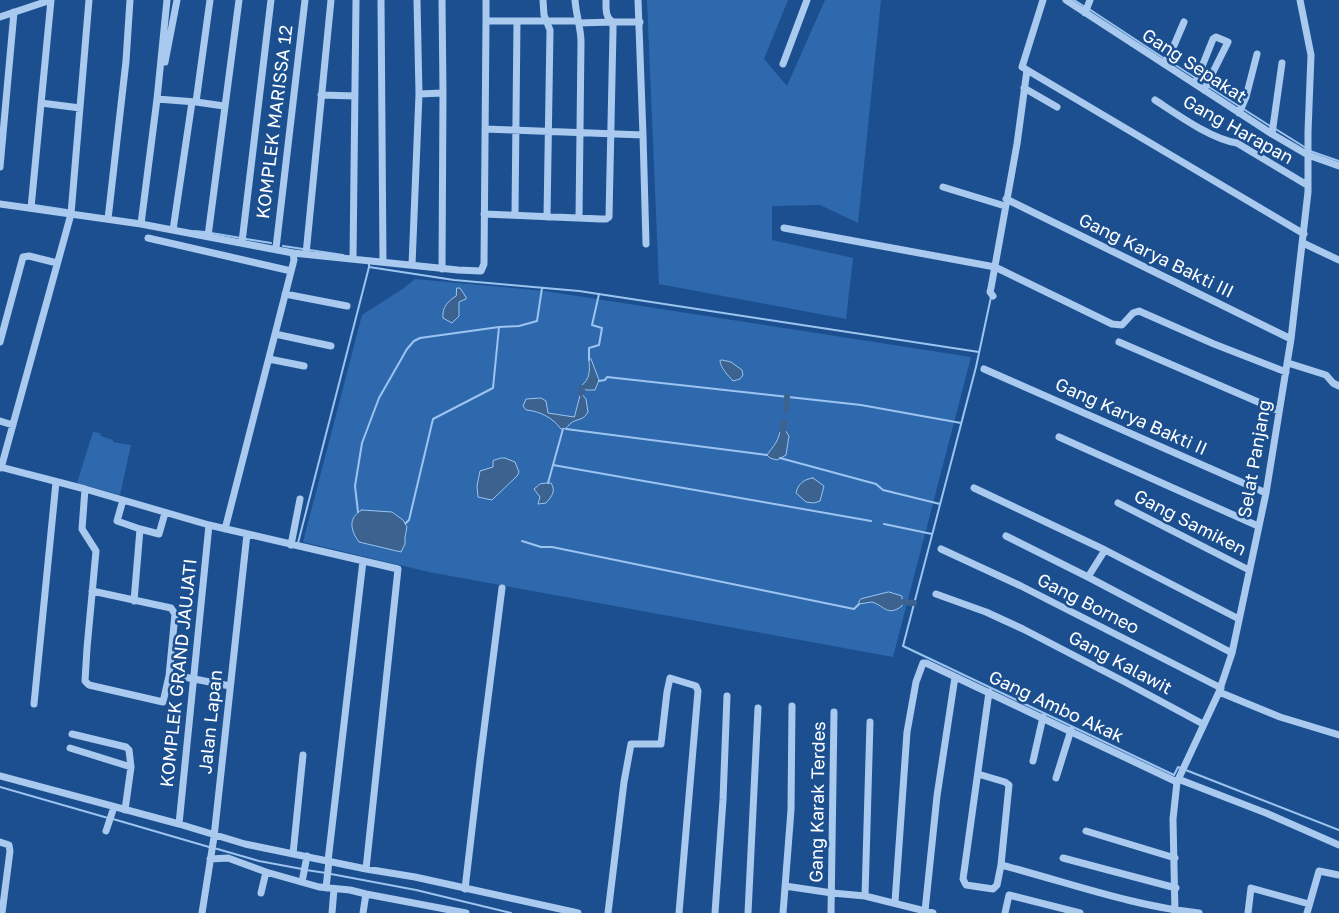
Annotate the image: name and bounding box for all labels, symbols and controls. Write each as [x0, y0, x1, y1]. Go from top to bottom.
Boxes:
street label: KOMPLEK MARISSA 12 [252, 24, 298, 220]
street label: Gang Sepakat [1138, 24, 1250, 108]
street label: Gang Harapan [1179, 91, 1297, 169]
street label: Gang Karya Bakti III [1075, 209, 1237, 303]
street label: Gang Karya Bakti II [1052, 374, 1210, 460]
street label: Selat Panjang [1234, 398, 1276, 520]
street label: Gang Samiken [1130, 485, 1250, 561]
street label: KOMPLEK GRAND JAUJATI [156, 558, 202, 788]
street label: Gang Borneo [1033, 569, 1143, 639]
street label: Gang Kalawit [1064, 627, 1176, 699]
street label: Gang Ambo Akak [985, 666, 1127, 748]
street label: Jalan Lapan [195, 669, 227, 775]
street label: Gang Karak Terdes [806, 721, 830, 883]

